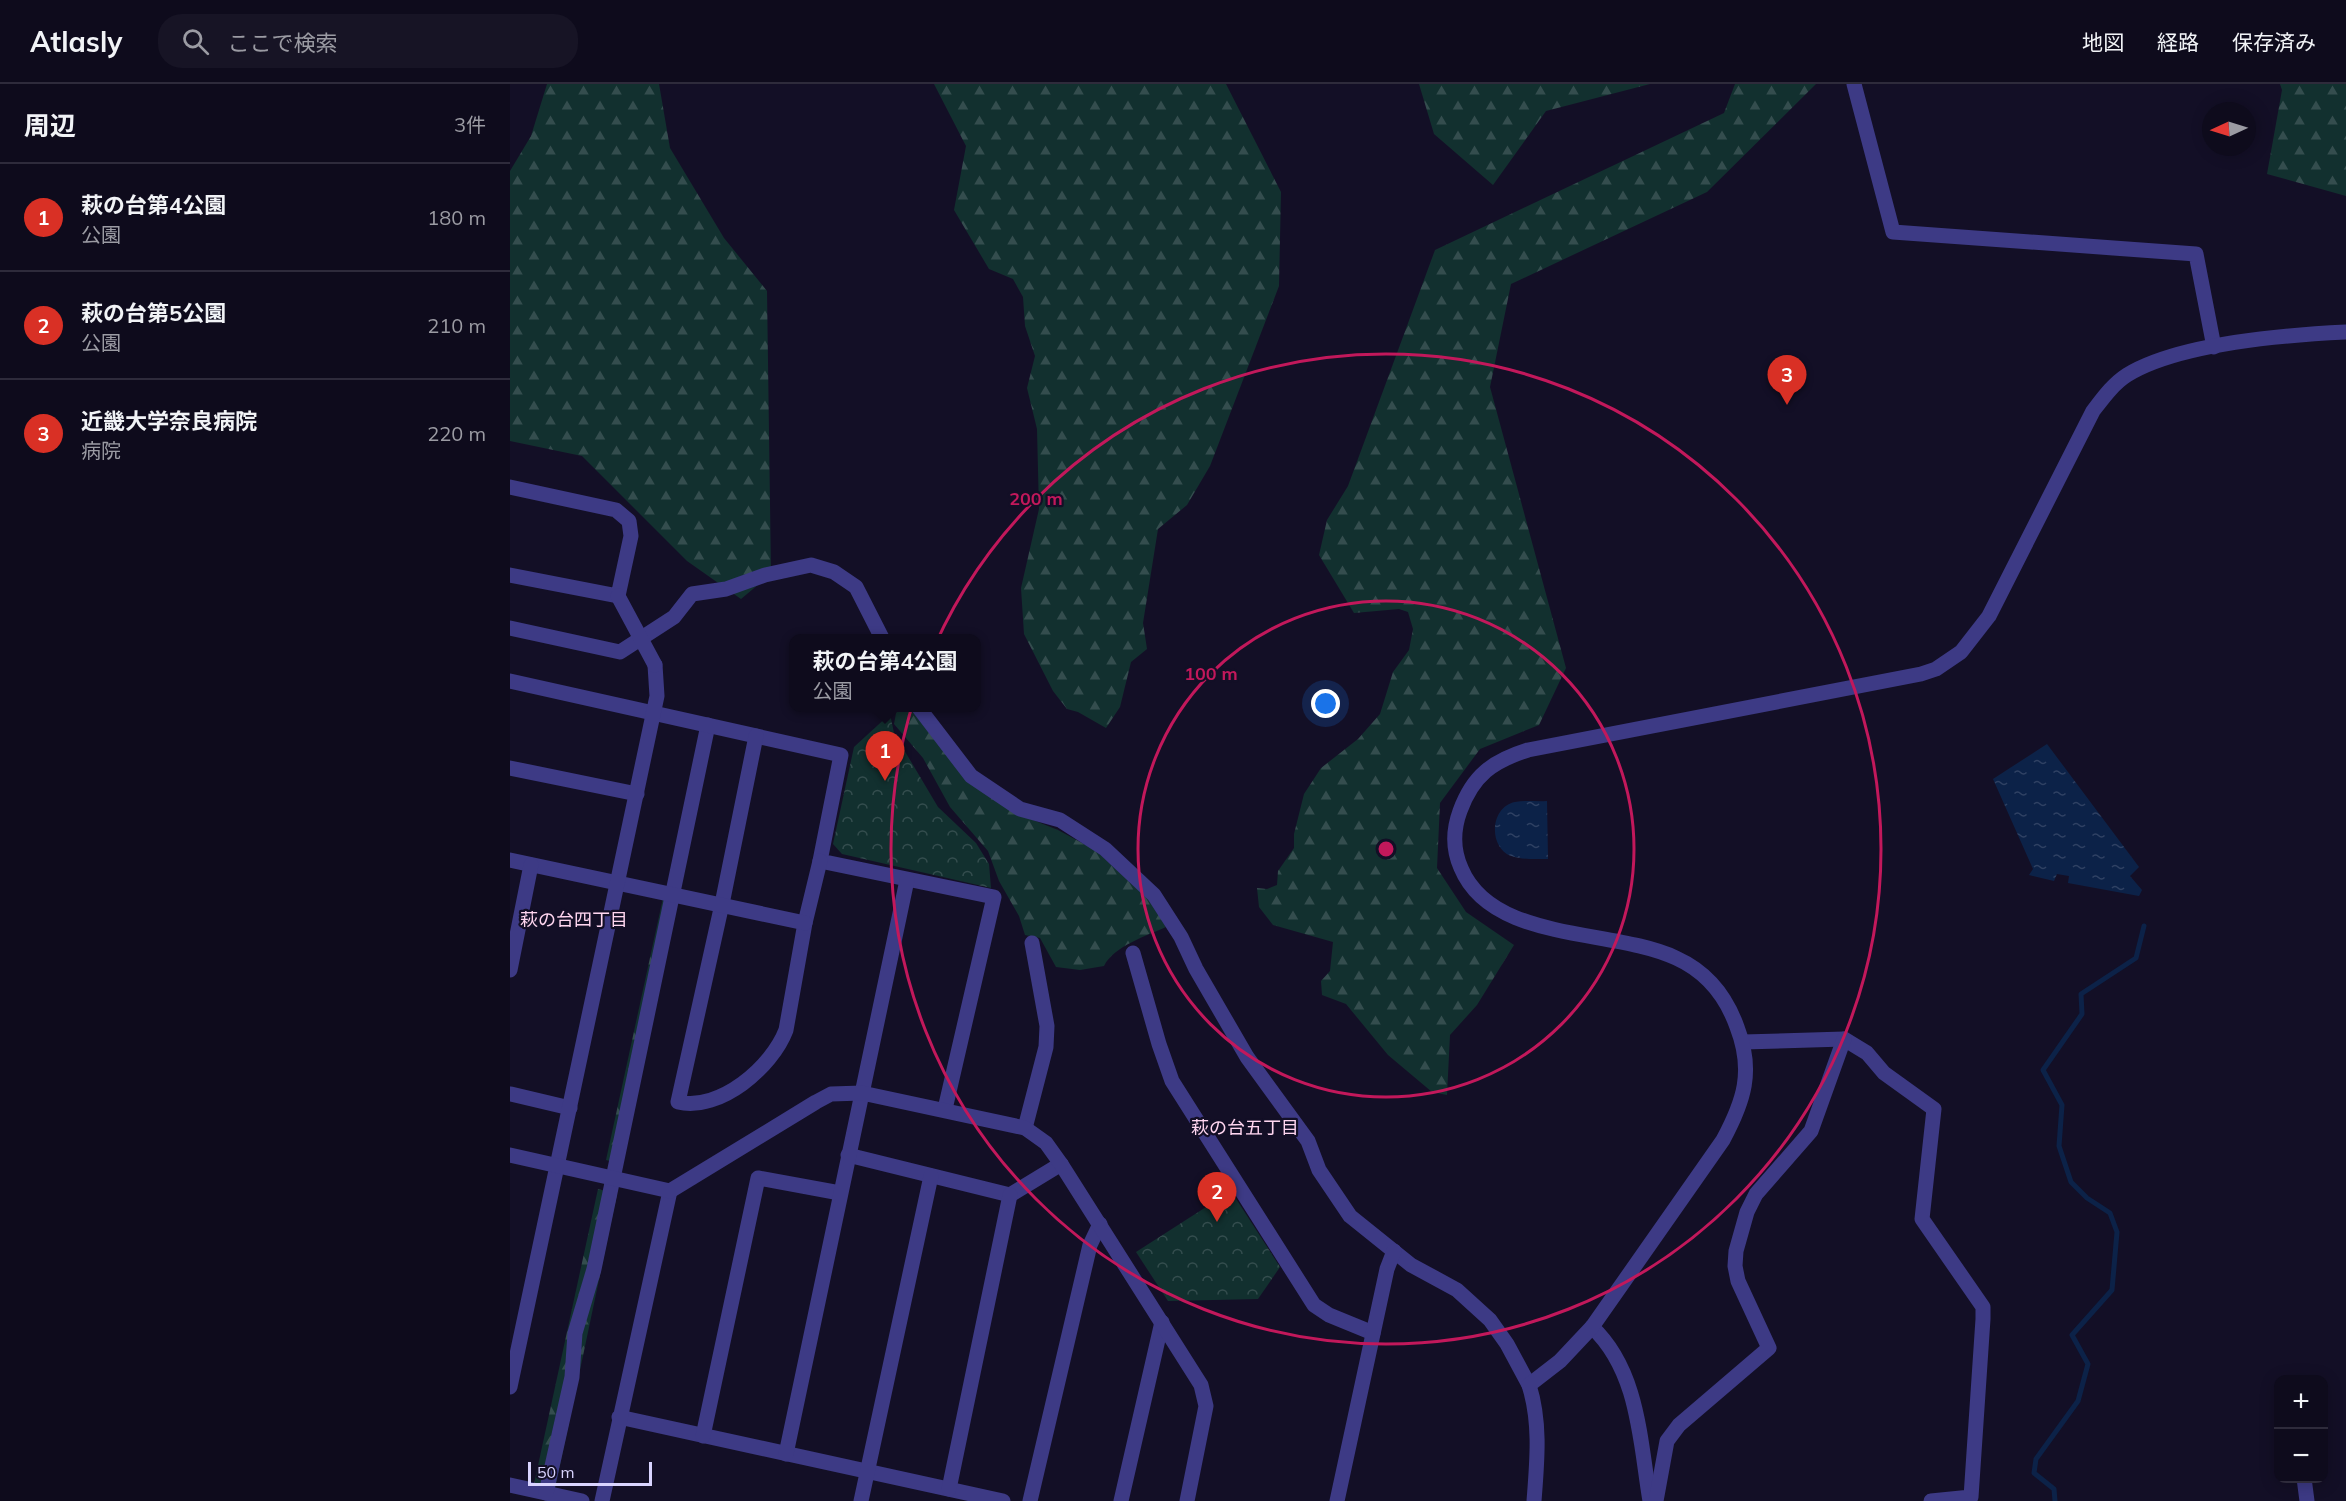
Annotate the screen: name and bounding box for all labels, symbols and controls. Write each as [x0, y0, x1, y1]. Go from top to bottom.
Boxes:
search box [158, 14, 578, 68]
text: Atlasly [30, 24, 122, 59]
icon: search [179, 25, 212, 58]
text: ここで検索 [227, 29, 337, 57]
text: 地図 [2082, 29, 2124, 55]
text: 経路 [2157, 29, 2199, 55]
text: 保存済み [2232, 29, 2316, 55]
north arrow [2202, 102, 2256, 156]
text: 周辺 [24, 109, 76, 142]
text: 3件 [454, 112, 486, 137]
text: 萩の台第4公園 [81, 191, 226, 219]
text: 1 [38, 205, 50, 230]
text: 180 m [427, 205, 486, 230]
text: 公園 [81, 222, 121, 247]
text: 萩の台第5公園 [81, 299, 226, 327]
text: 2 [38, 313, 50, 338]
text: 210 m [427, 313, 486, 338]
text: 公園 [81, 330, 121, 355]
pin: 3 [1768, 356, 1806, 405]
text: 近畿大学奈良病院 [81, 407, 257, 435]
text: 3 [38, 421, 50, 446]
text: 220 m [427, 421, 486, 446]
text: 病院 [81, 438, 121, 463]
text: 200 m [1009, 487, 1063, 510]
popup [789, 634, 981, 712]
text: 萩の台第4公園 [812, 647, 958, 675]
text: 100 m [1184, 662, 1238, 685]
text: 公園 [812, 678, 852, 703]
your location [1311, 689, 1340, 718]
pin: 1 [866, 732, 904, 781]
centre of rings [1376, 839, 1396, 859]
district label: 萩の台四丁目 [520, 908, 628, 931]
district label: 萩の台五丁目 [1191, 1116, 1299, 1139]
pin: 2 [1198, 1172, 1236, 1222]
map controls [2274, 1375, 2328, 1483]
button: + [2274, 1375, 2328, 1429]
button: − [2274, 1429, 2328, 1483]
scale bar [528, 1459, 652, 1486]
text: 50 m [537, 1462, 574, 1482]

